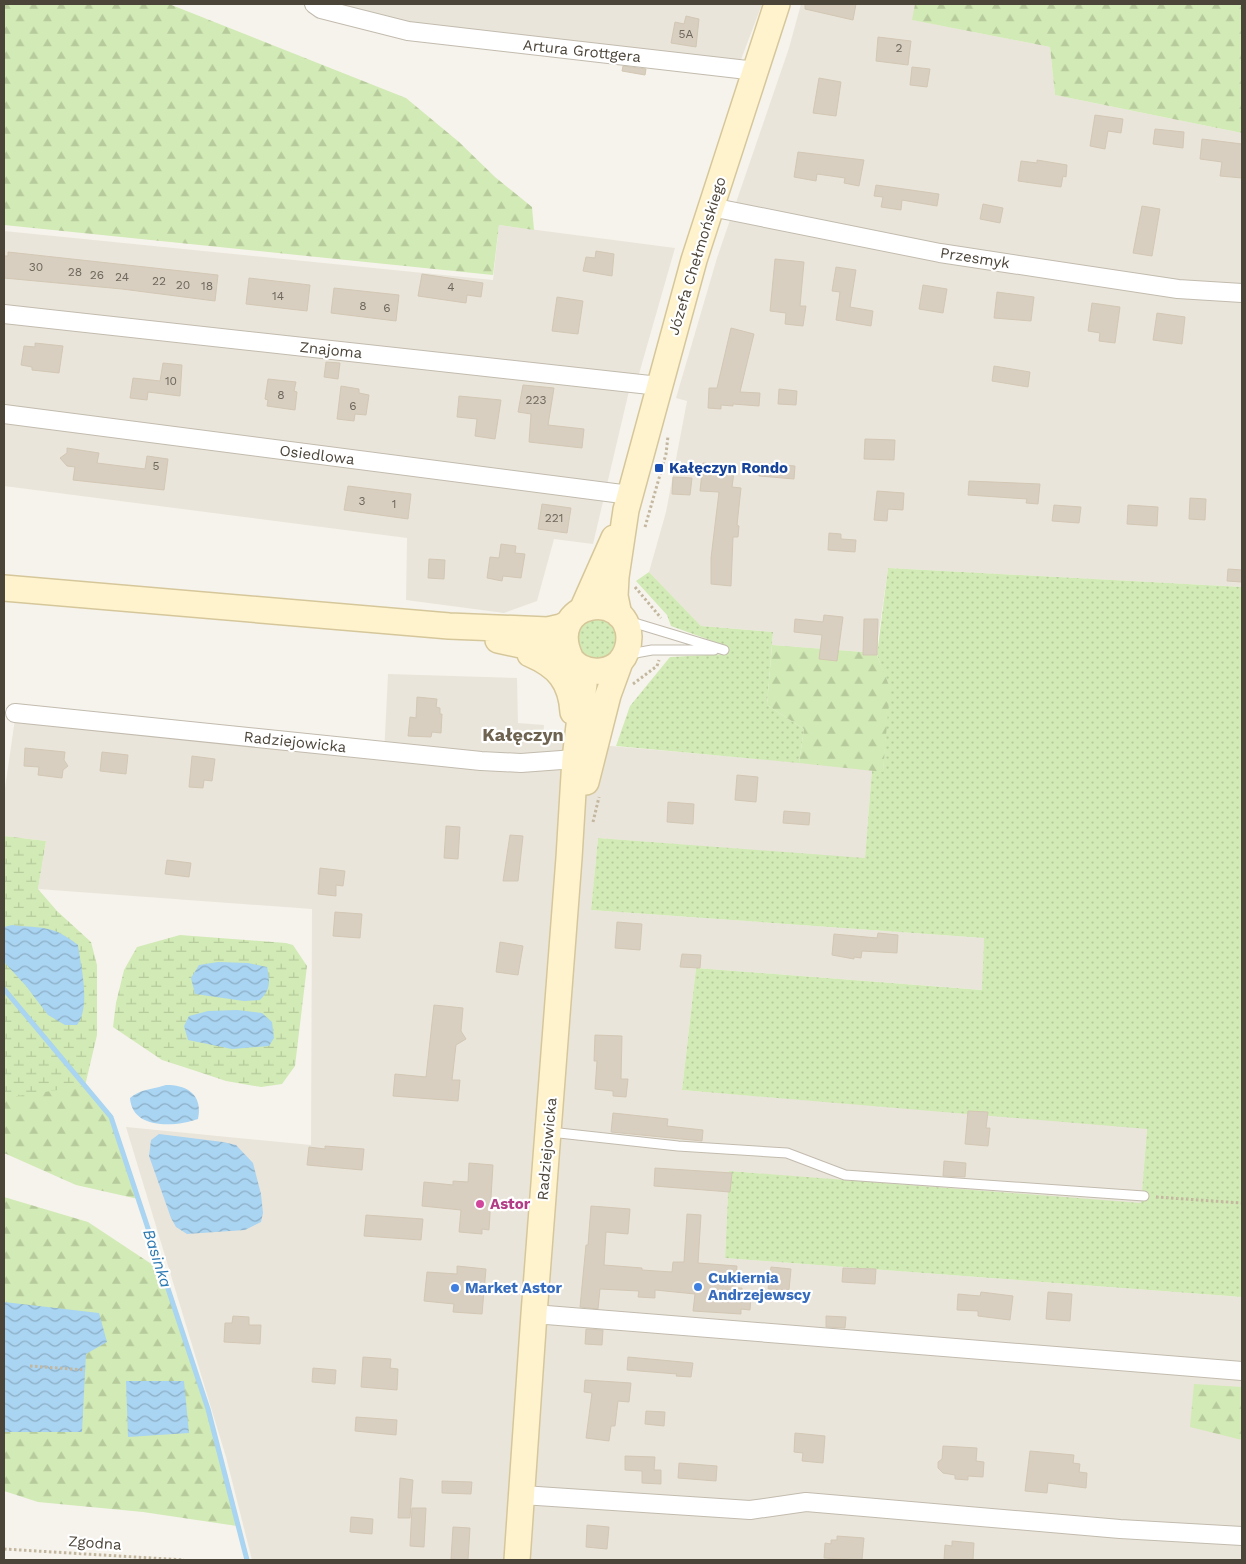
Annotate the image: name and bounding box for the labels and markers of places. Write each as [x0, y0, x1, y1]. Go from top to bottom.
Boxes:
place label: Kałęczyn Rondo [669, 459, 788, 477]
marker: Kałęczyn Rondo [653, 462, 665, 474]
place label: Astor [490, 1195, 531, 1213]
marker: Astor [474, 1198, 486, 1210]
place label: Cukiernia Andrzejewscy [708, 1269, 811, 1304]
place label: Market Astor [465, 1279, 562, 1297]
marker: Cukiernia Andrzejewscy [692, 1281, 704, 1293]
marker: Market Astor [449, 1282, 461, 1294]

